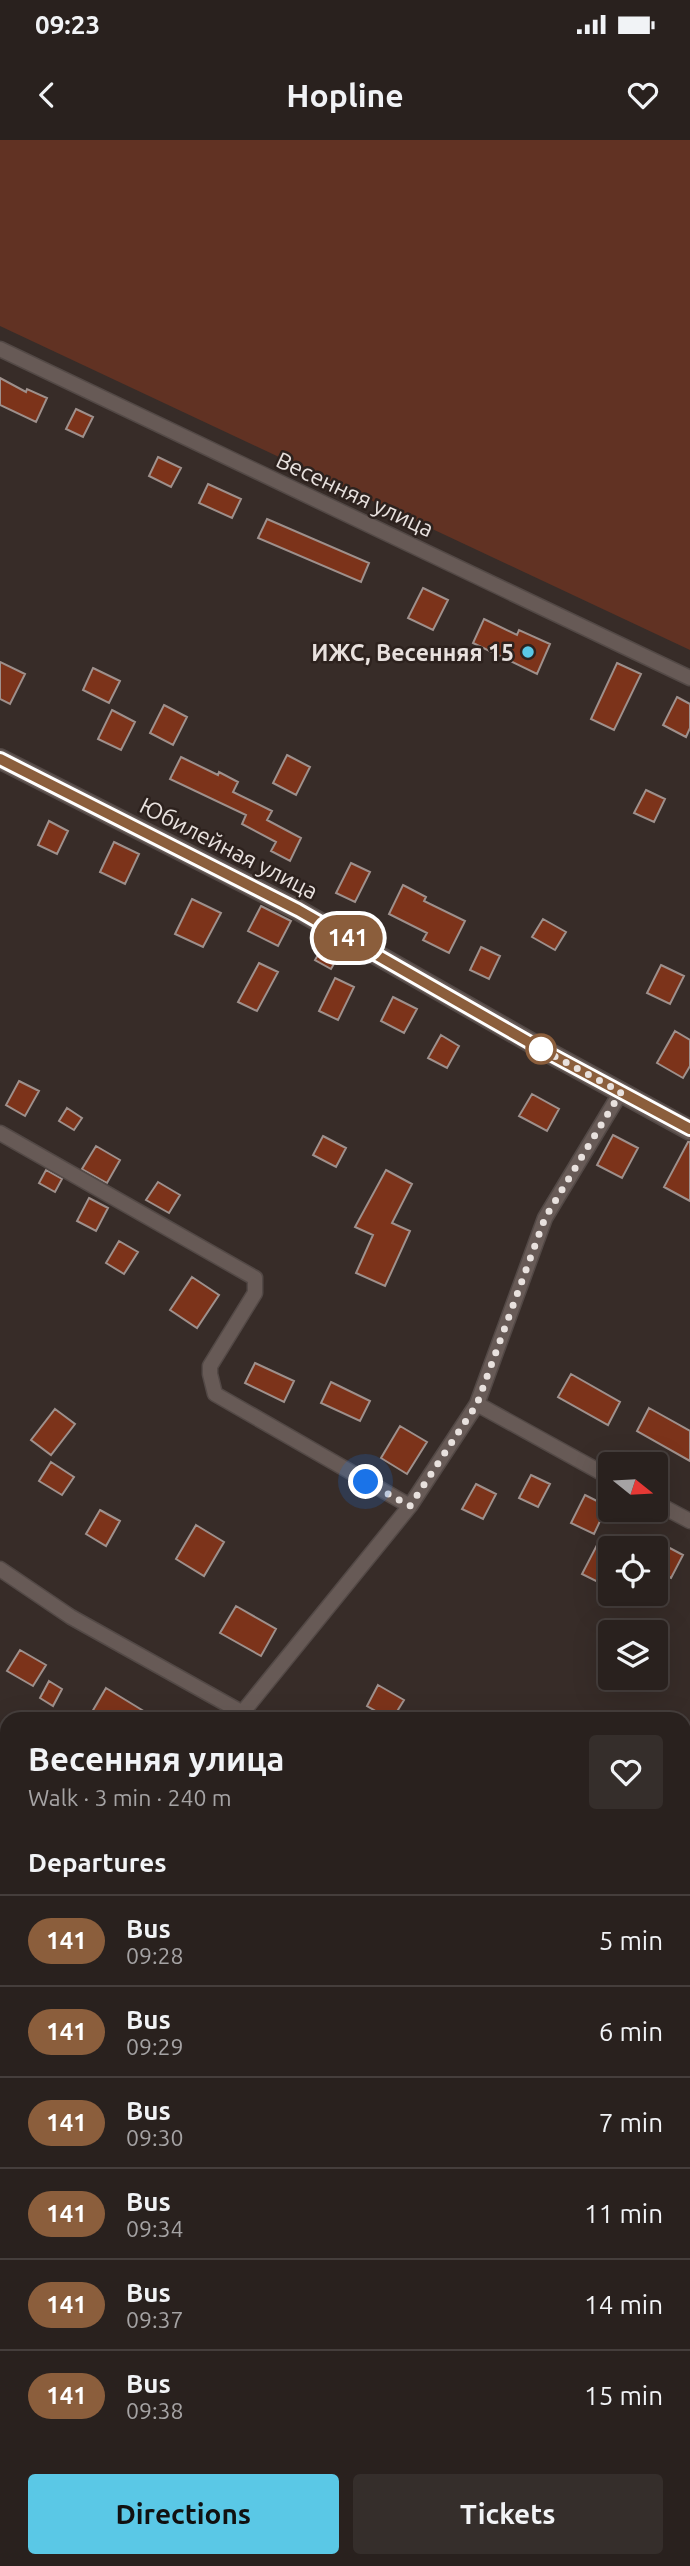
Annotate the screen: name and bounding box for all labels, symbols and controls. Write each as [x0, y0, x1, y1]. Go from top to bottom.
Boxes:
text: 09:23 [35, 10, 100, 39]
icon: back [28, 76, 66, 114]
icon: heart [624, 76, 662, 114]
text: Hopline [286, 77, 404, 113]
street label: Весенняя улица [272, 447, 438, 541]
place label: ИЖС, Весенняя 15 [311, 640, 514, 666]
marker: ИЖС, Весенняя 15 [520, 644, 536, 660]
street label: Юбилейная улица [136, 792, 322, 904]
line badge: 141 [308, 915, 388, 961]
text: 141 [328, 924, 368, 951]
unlabelled marker [526, 1034, 556, 1064]
north arrow [598, 1452, 668, 1522]
map controls [598, 1452, 668, 1690]
your location [348, 1464, 383, 1499]
button: locate [598, 1536, 668, 1606]
button: layers [598, 1620, 668, 1690]
button: heart [589, 1735, 663, 1809]
text: Весенняя улица [28, 1740, 285, 1777]
text: Walk · 3 min · 240 m [28, 1785, 232, 1810]
text: Departures [28, 1848, 166, 1877]
text: Bus [126, 1914, 171, 1943]
text: 5 min [599, 1926, 663, 1955]
text: 141 [46, 1927, 87, 1954]
text: 09:28 [126, 1943, 184, 1968]
text: Bus [126, 2005, 171, 2034]
text: 6 min [599, 2017, 663, 2046]
text: 141 [46, 2018, 87, 2045]
text: 09:29 [126, 2034, 184, 2059]
text: Bus [126, 2096, 171, 2125]
text: 7 min [599, 2108, 663, 2137]
text: 141 [46, 2109, 87, 2136]
text: 09:30 [126, 2125, 184, 2150]
text: Bus [126, 2187, 171, 2216]
text: 11 min [584, 2199, 663, 2228]
text: 141 [46, 2200, 87, 2227]
text: 09:34 [126, 2216, 184, 2241]
text: Bus [126, 2278, 171, 2307]
text: 14 min [584, 2290, 663, 2319]
text: 141 [46, 2291, 87, 2318]
text: 09:37 [126, 2307, 184, 2332]
text: Bus [126, 2369, 171, 2398]
text: 15 min [584, 2381, 663, 2410]
text: 141 [46, 2382, 87, 2409]
text: 09:38 [126, 2398, 184, 2423]
button: Directions [28, 2474, 339, 2554]
button: Tickets [353, 2474, 663, 2554]

